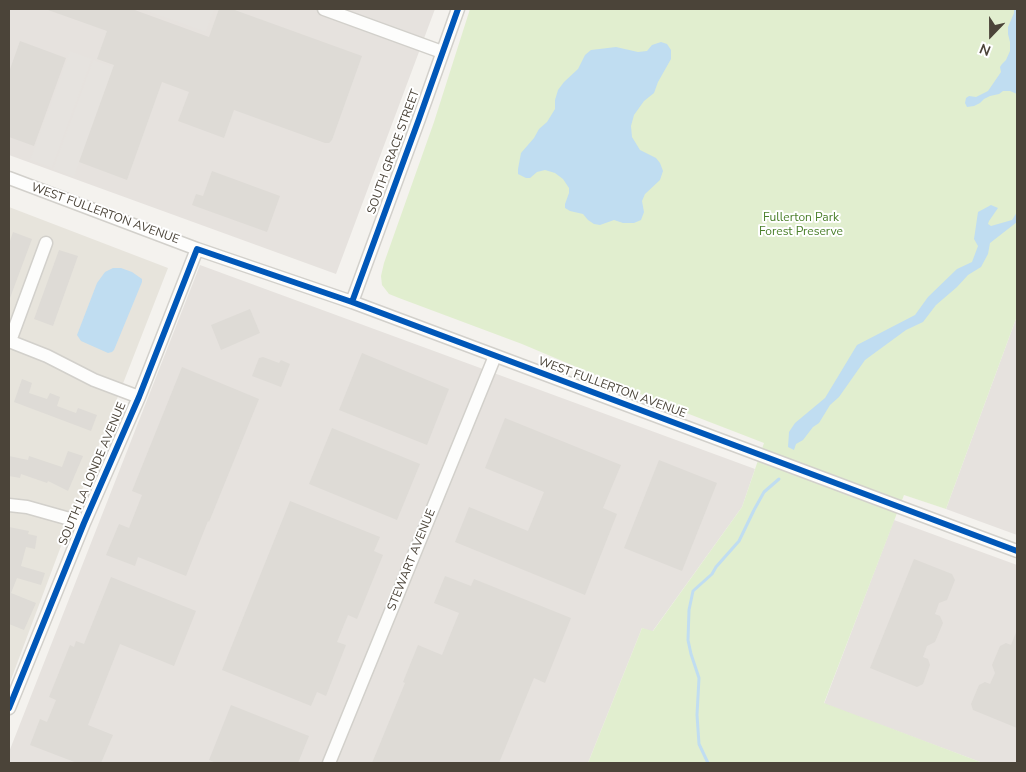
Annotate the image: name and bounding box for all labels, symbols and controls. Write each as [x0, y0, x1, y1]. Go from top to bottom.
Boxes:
north arrow [966, 10, 1016, 60]
text: N [977, 39, 994, 60]
street label: SOUTH GRACE STREET [365, 88, 423, 216]
street label: WEST FULLERTON AVENUE [29, 180, 181, 248]
park label: Fullerton Park Forest Preserve [759, 211, 843, 239]
street label: WEST FULLERTON AVENUE [536, 354, 688, 422]
street label: SOUTH LA LONDE AVENUE [56, 400, 130, 548]
street label: STEWART AVENUE [385, 507, 439, 613]

